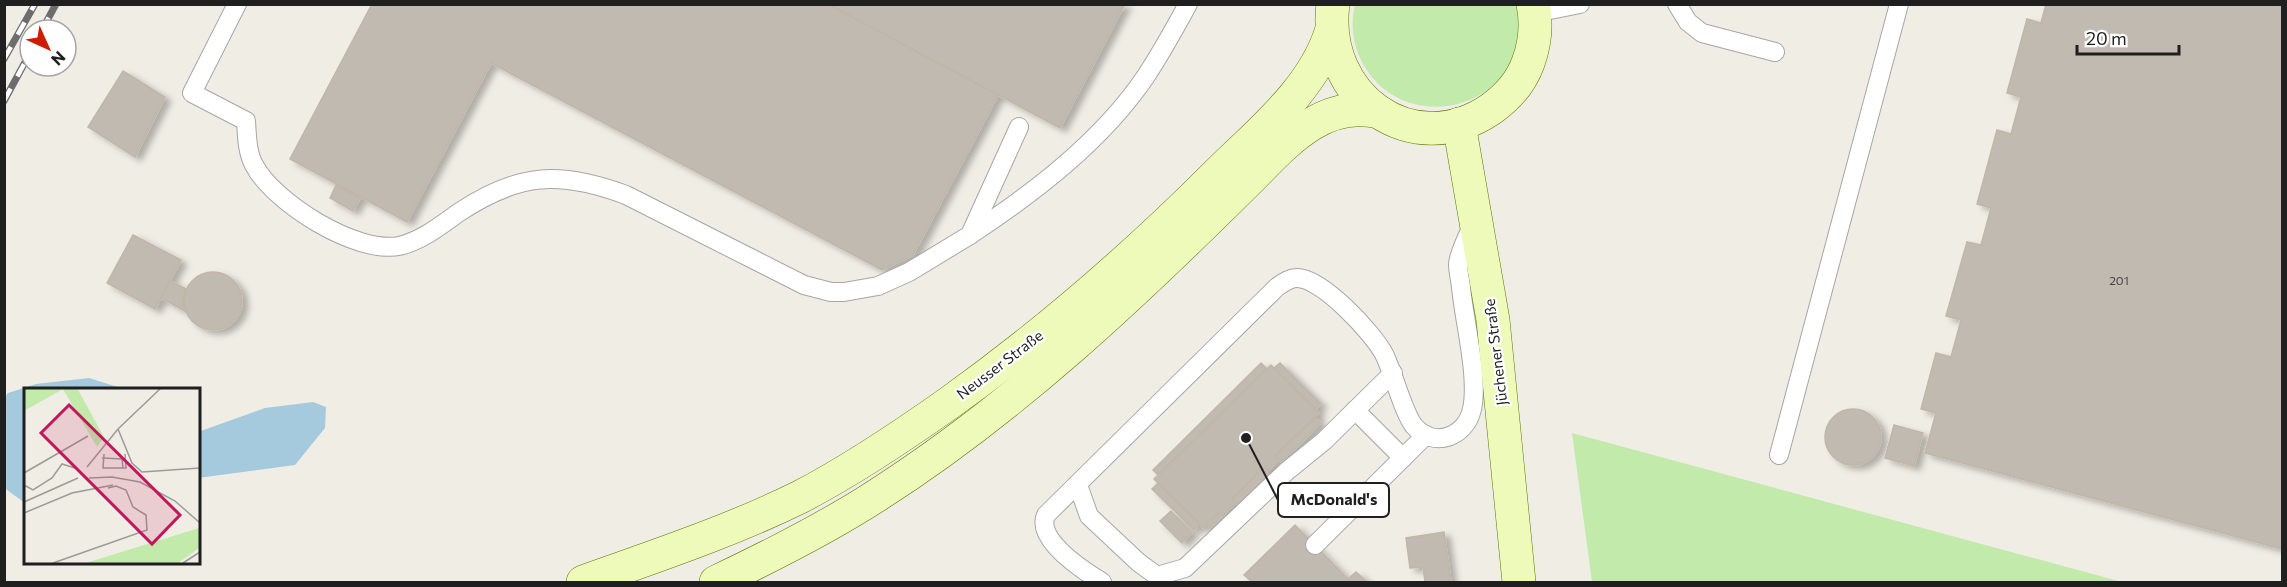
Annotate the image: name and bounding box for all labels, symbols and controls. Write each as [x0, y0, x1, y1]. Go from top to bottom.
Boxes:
north arrow [18, 18, 78, 78]
scale bar [2077, 18, 2179, 56]
text: 20 m [2086, 27, 2127, 49]
text: N [48, 48, 70, 70]
house number: 201 [2109, 273, 2129, 287]
street label: Jüchener Straße [1480, 298, 1510, 407]
street label: Neusser Straße [953, 326, 1046, 403]
inset map [24, 388, 200, 563]
callout: McDonald's [1278, 483, 1389, 517]
text: McDonald's [1291, 489, 1377, 508]

